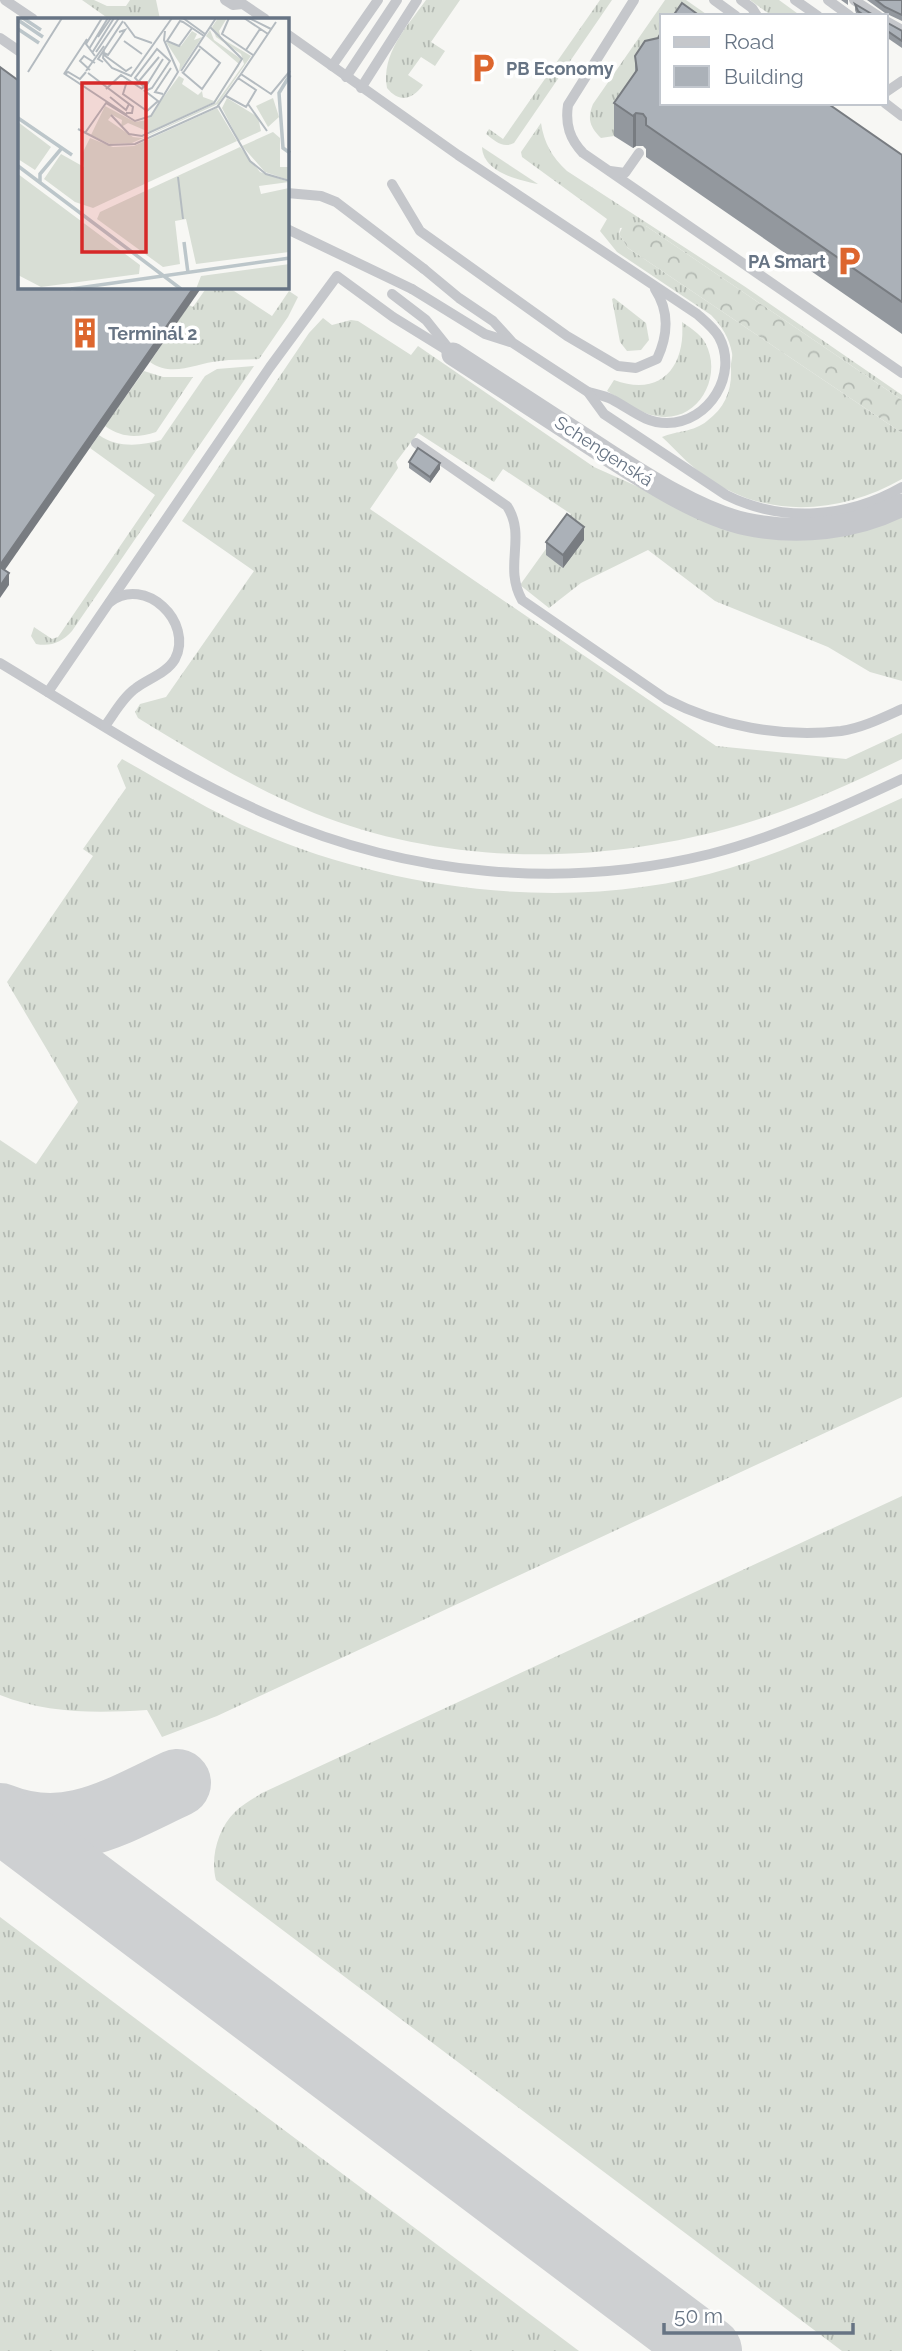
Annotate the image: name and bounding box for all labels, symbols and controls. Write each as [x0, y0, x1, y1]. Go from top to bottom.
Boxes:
legend [660, 14, 888, 105]
inset map [18, 18, 289, 289]
text: Road [724, 29, 774, 54]
parking icon: PB Economy [466, 51, 500, 85]
place label: PB Economy [506, 58, 614, 79]
text: Building [724, 64, 804, 89]
parking icon: PA Smart [832, 244, 866, 278]
place label: PA Smart [748, 251, 826, 272]
building icon: Terminál 2 [68, 316, 102, 350]
place label: Terminál 2 [108, 323, 197, 344]
street label: Schengenská [551, 412, 657, 490]
scale bar [664, 2292, 853, 2336]
text: 50 m [674, 2303, 723, 2328]

